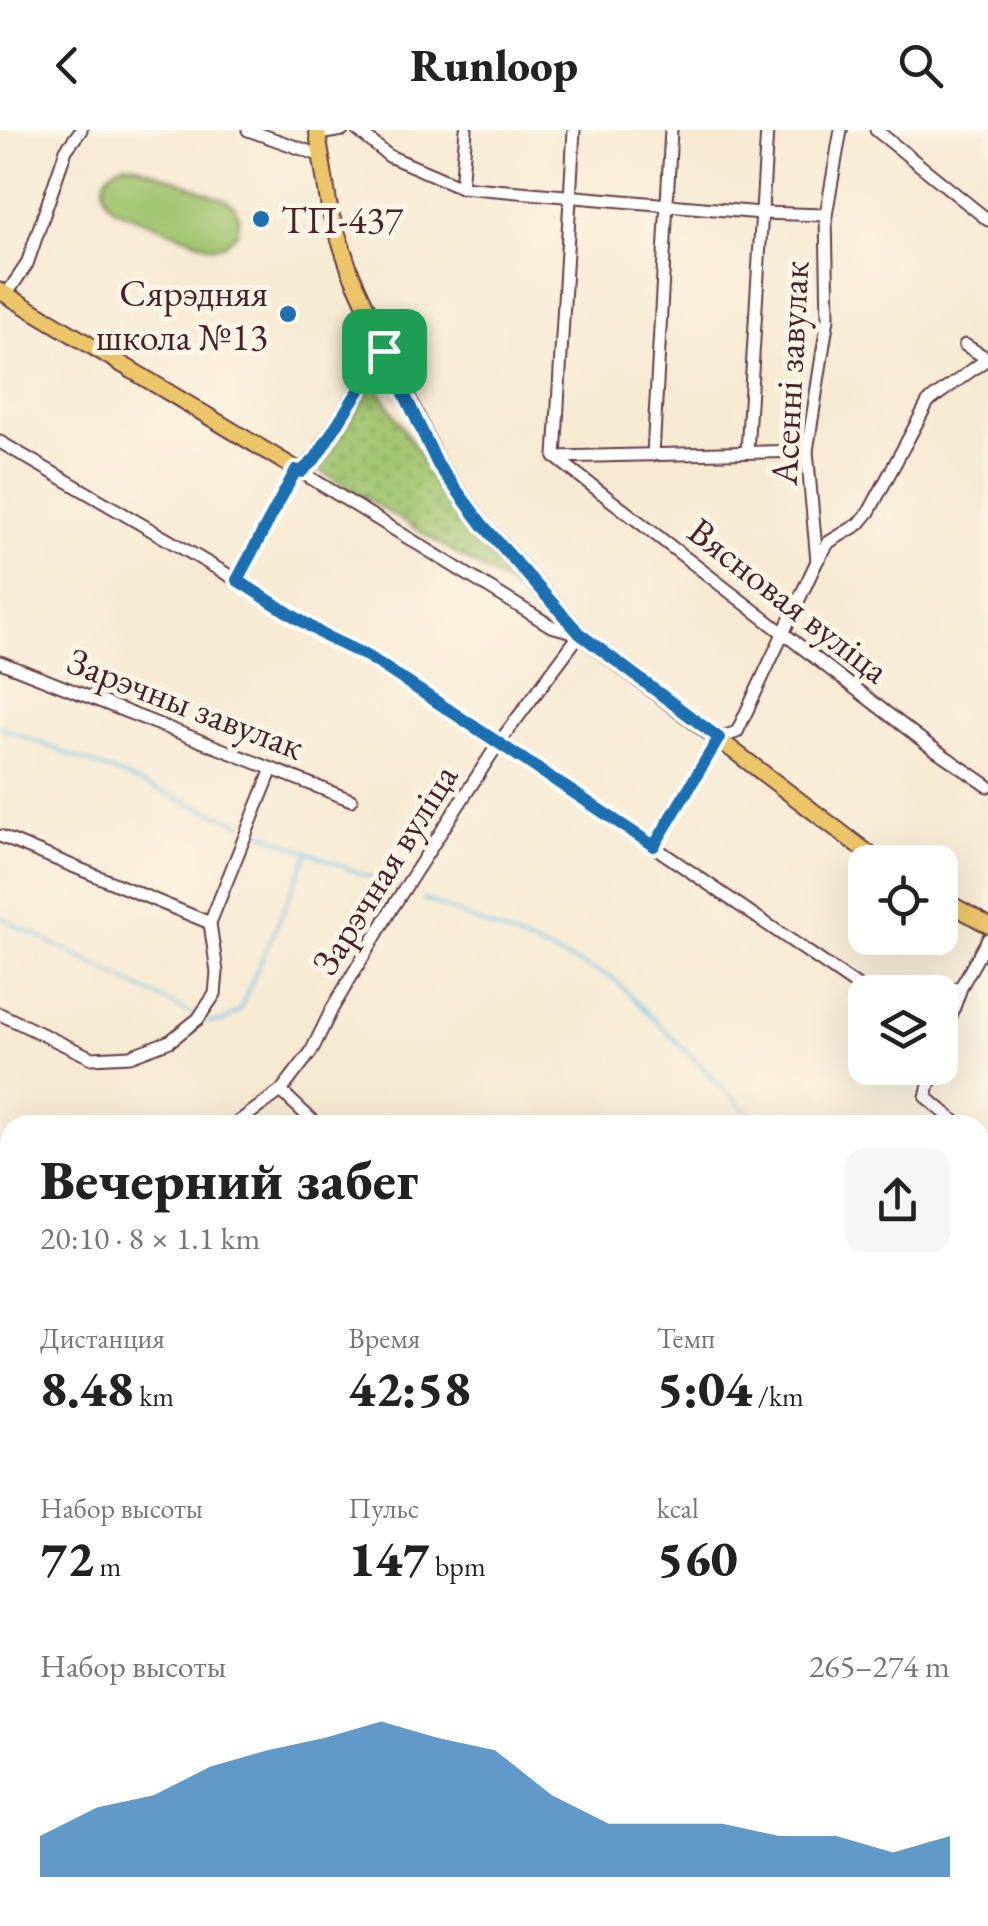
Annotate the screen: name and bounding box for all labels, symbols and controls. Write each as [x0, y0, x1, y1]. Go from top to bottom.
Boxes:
text: Runloop [410, 36, 578, 94]
icon: back [40, 38, 95, 93]
icon: search [893, 38, 948, 93]
place label: ТП-437 [281, 195, 404, 244]
marker: ТП-437 [250, 208, 272, 230]
street label: Асенні завулак [759, 259, 819, 488]
place label: Сярэдняя школа №13 [96, 268, 268, 361]
marker: Сярэдняя школа №13 [277, 303, 299, 325]
pin [342, 309, 427, 394]
icon: arrive [357, 324, 412, 379]
street label: Вясновая вуліца [678, 506, 900, 694]
street label: Зарэчны завулак [61, 635, 311, 771]
street label: Зарэчная вуліца [300, 754, 469, 983]
map controls [848, 845, 958, 1085]
button: locate [848, 845, 958, 955]
button: layers [848, 975, 958, 1085]
text: Вечерний забег [40, 1144, 418, 1215]
button: share [845, 1148, 950, 1253]
text: 20:10 · 8 × 1.1 km [40, 1217, 260, 1259]
text: Дистанция [40, 1320, 165, 1356]
text: Время [348, 1320, 420, 1356]
text: Темп [657, 1320, 715, 1356]
text: 8.48 [40, 1356, 134, 1421]
text: 42:58 [348, 1356, 471, 1421]
text: 5:04 [657, 1356, 752, 1421]
text: km [134, 1378, 174, 1414]
text: /km [752, 1378, 804, 1414]
text: Набор высоты [40, 1490, 203, 1526]
text: Пульс [348, 1490, 419, 1526]
text: kcal [657, 1490, 699, 1526]
text: 72 [40, 1526, 94, 1591]
text: 147 [348, 1526, 429, 1591]
text: 560 [657, 1526, 738, 1591]
text: m [94, 1548, 121, 1584]
text: bpm [429, 1548, 486, 1584]
text: Набор высоты [40, 1645, 226, 1687]
text: 265–274 m [809, 1645, 950, 1687]

